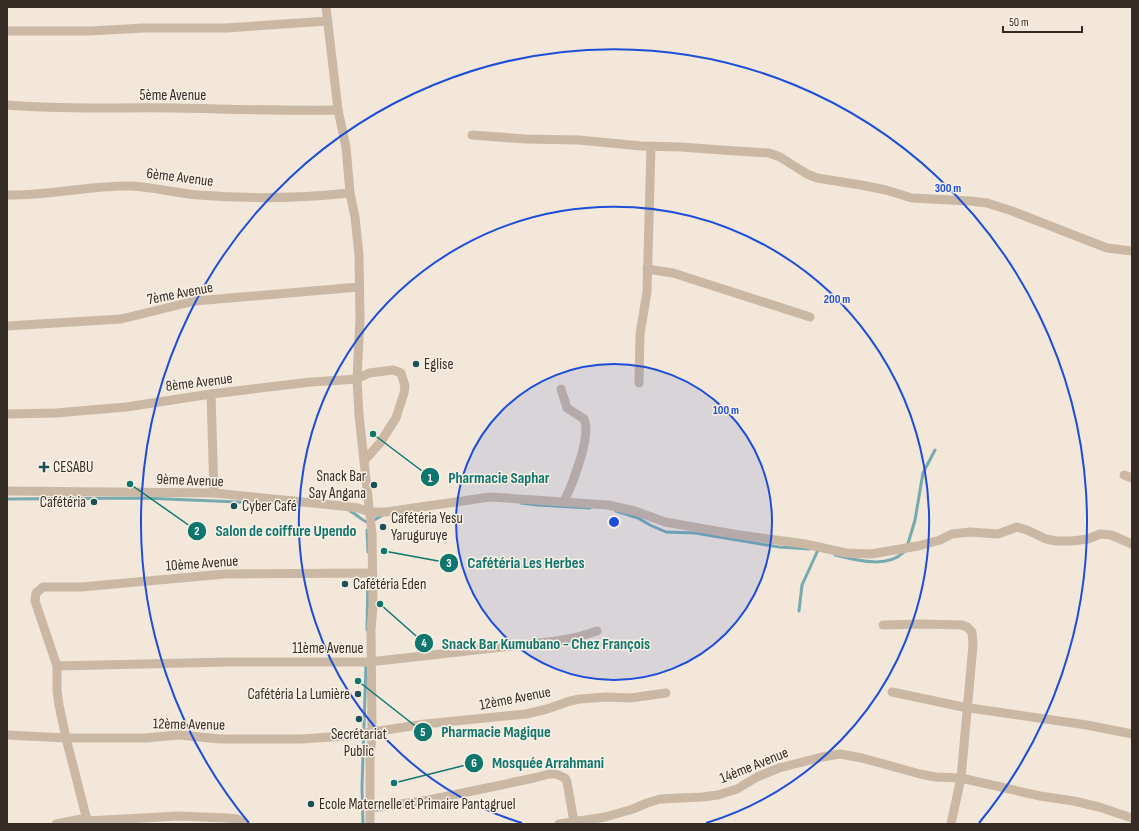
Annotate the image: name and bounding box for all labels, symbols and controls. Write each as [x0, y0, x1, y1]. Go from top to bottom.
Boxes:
scale bar [1003, 8, 1082, 34]
text: 50 m [1009, 15, 1029, 30]
street label: 5ème Avenue [140, 86, 206, 105]
street label: 6ème Avenue [145, 164, 215, 191]
text: 300 m [935, 181, 961, 196]
street label: 7ème Avenue [146, 278, 215, 309]
text: 200 m [824, 292, 850, 307]
place label: Eglise [424, 355, 453, 374]
marker: Eglise [411, 359, 421, 369]
street label: 8ème Avenue [164, 369, 234, 396]
text: 100 m [713, 403, 739, 418]
place label: CESABU [53, 458, 93, 477]
marker: CESABU [38, 461, 50, 473]
callout: Pharmacie Saphar [420, 463, 557, 491]
place label: Snack Bar Say Angana [309, 467, 367, 503]
text: Pharmacie Saphar [448, 469, 550, 488]
street label: 9ème Avenue [156, 470, 224, 491]
text: 1 [428, 471, 433, 486]
marker: Snack Bar Say Angana [369, 480, 379, 490]
place label: Cafétéria [40, 493, 86, 512]
marker: Cafétéria [89, 497, 99, 507]
place label: Cyber Café [242, 497, 297, 516]
marker: Cyber Café [229, 501, 239, 511]
place label: Cafétéria Yesu Yaruguruye [391, 509, 463, 545]
centre of rings [607, 515, 621, 529]
callout: Salon de coiffure Upendo [187, 517, 364, 545]
text: Salon de coiffure Upendo [215, 522, 357, 541]
marker: Cafétéria Yesu Yaruguruye [378, 522, 388, 532]
text: 2 [194, 524, 200, 539]
callout: Cafétéria Les Herbes [439, 549, 592, 577]
street label: 10ème Avenue [165, 551, 239, 576]
text: Cafétéria Les Herbes [467, 554, 585, 573]
text: 3 [446, 556, 452, 571]
place label: Cafétéria Eden [353, 575, 426, 594]
marker: Cafétéria Eden [340, 579, 350, 589]
callout: Snack Bar Kumubano - Chez François [414, 629, 658, 657]
text: Snack Bar Kumubano - Chez François [442, 635, 650, 654]
text: 4 [421, 636, 427, 651]
street label: 11ème Avenue [292, 639, 364, 658]
street label: 12ème Avenue [478, 682, 552, 715]
place label: Cafétéria La Lumière [247, 685, 350, 704]
marker: Cafétéria La Lumière [353, 689, 363, 699]
street label: 12ème Avenue [153, 714, 225, 735]
marker: Secrétariat Public [354, 714, 364, 724]
callout: Pharmacie Magique [413, 718, 559, 746]
text: Pharmacie Magique [441, 723, 551, 742]
place label: Secrétariat Public [331, 725, 387, 761]
text: 5 [420, 725, 426, 740]
street label: 14ème Avenue [717, 743, 791, 788]
callout: Mosquée Arrahmani [464, 749, 612, 777]
text: Mosquée Arrahmani [492, 754, 604, 773]
text: 6 [471, 756, 477, 771]
place label: Ecole Maternelle et Primaire Pantagruel [319, 795, 516, 814]
marker: Ecole Maternelle et Primaire Pantagruel [306, 799, 316, 809]

